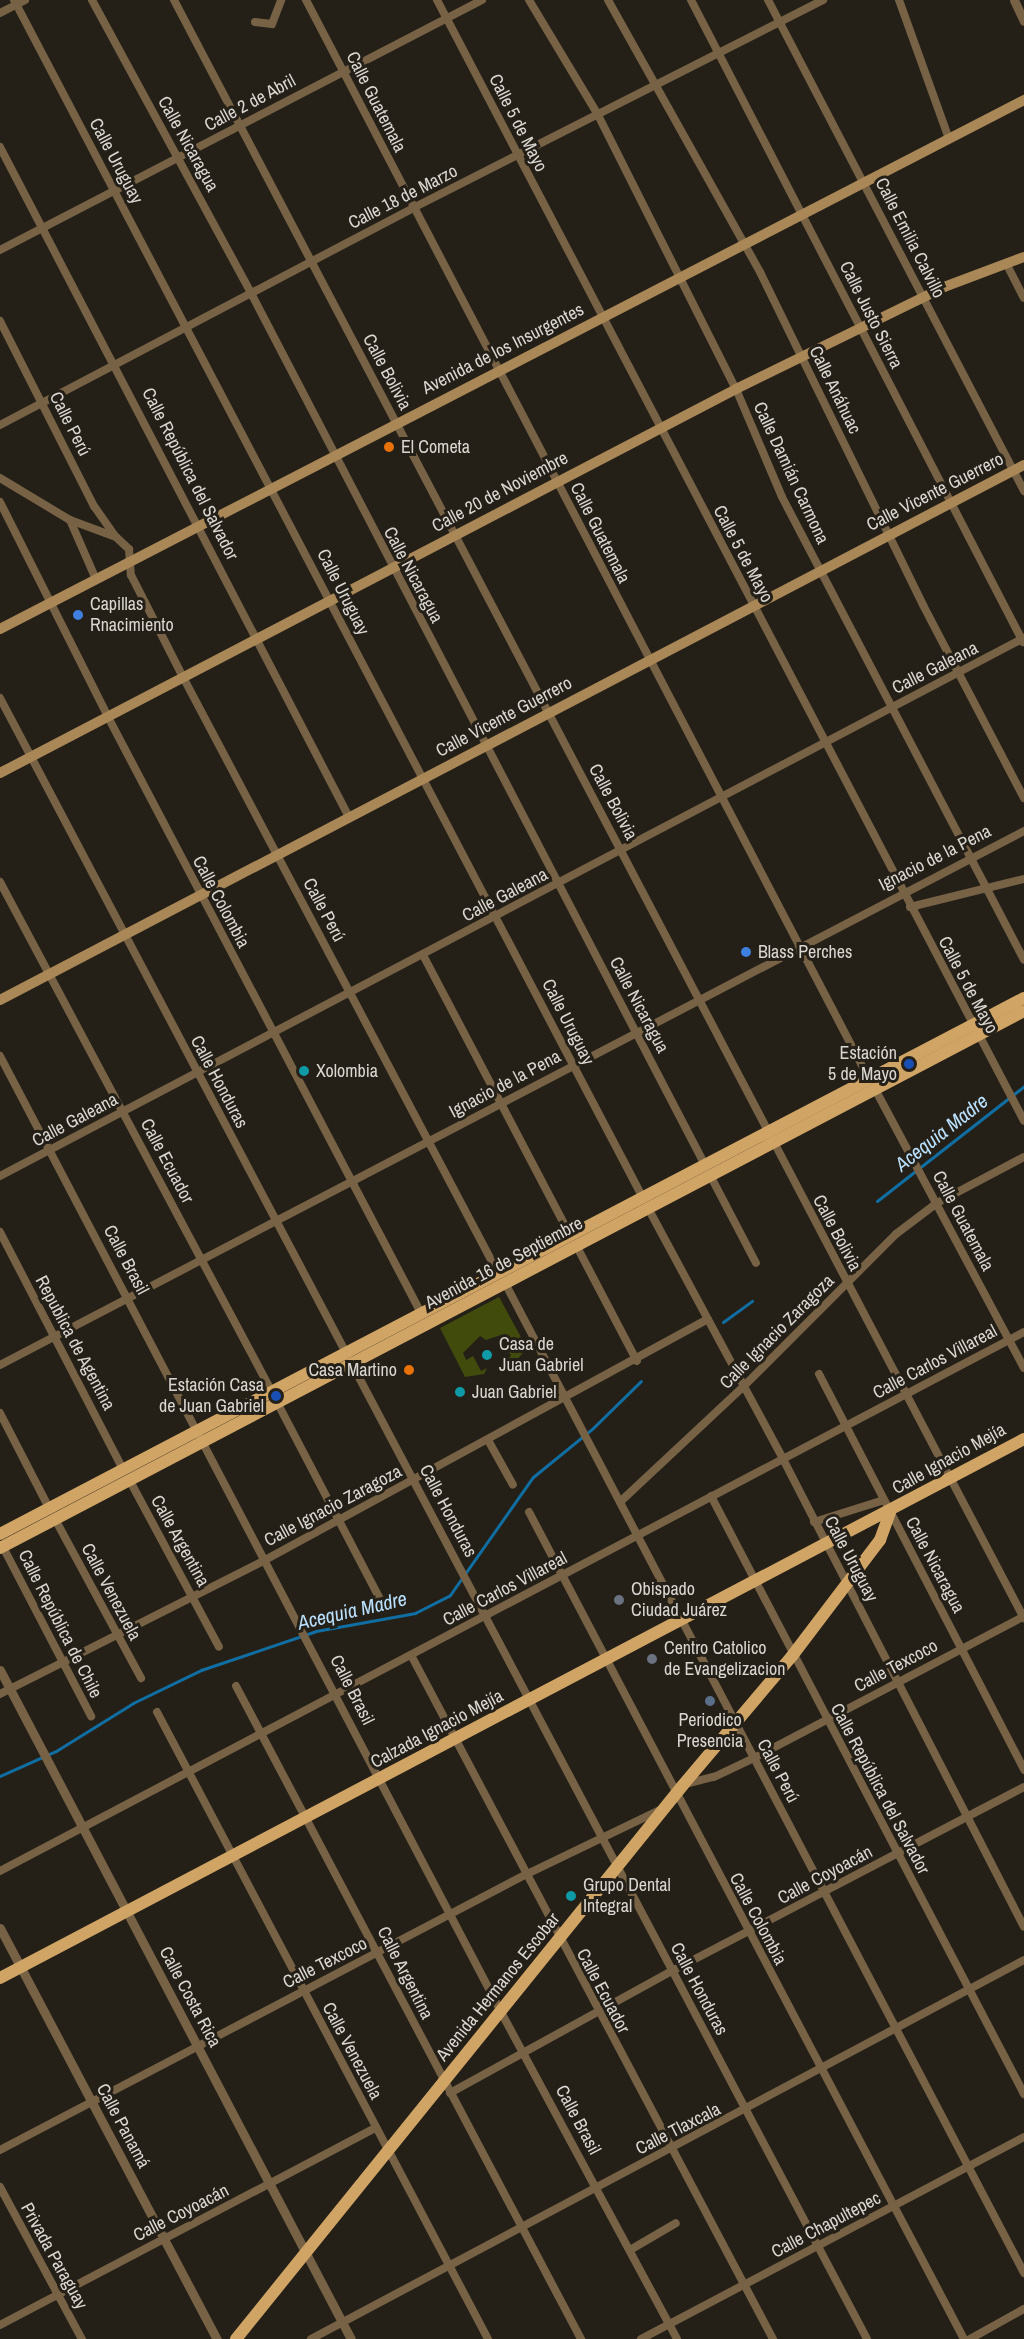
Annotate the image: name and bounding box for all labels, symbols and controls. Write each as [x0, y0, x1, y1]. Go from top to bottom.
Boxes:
street label: Calle Guatemala [341, 48, 411, 156]
street label: Calle 2 de Abril [200, 70, 300, 136]
street label: Calle 5 de Mayo [484, 71, 552, 175]
street label: Calle Nicaragua [153, 92, 223, 196]
street label: Calle Uruguay [85, 115, 147, 207]
street label: Calle 18 de Marzo [345, 160, 461, 234]
street label: Calle Emilia Calvillo [870, 174, 950, 302]
street label: Calle Justo Sierra [835, 258, 907, 372]
street label: Avenida de los Insurgentes [419, 299, 587, 399]
street label: Calle Bolivia [358, 330, 416, 414]
street label: Calle Anáhuac [804, 342, 866, 438]
street label: Calle República del Salvador [137, 384, 243, 564]
street label: Calle Perú [45, 388, 95, 460]
street label: Calle Damián Carmona [749, 399, 833, 547]
place label: El Cometa [401, 436, 470, 458]
marker: El Cometa [382, 440, 396, 454]
street label: Calle 20 de Noviembre [428, 447, 572, 537]
street label: Calle Vicente Guerrero [863, 448, 1007, 536]
street label: Calle Guatemala [565, 479, 635, 587]
street label: Calle 5 de Mayo [708, 502, 778, 606]
street label: Calle Nicaragua [379, 523, 447, 627]
street label: Calle Uruguay [312, 545, 374, 639]
place label: Capillas Rnacimiento [90, 594, 174, 636]
marker: Capillas Rnacimiento [71, 608, 85, 622]
street label: Calle Galeana [888, 637, 982, 699]
street label: Calle Vicente Guerrero [432, 672, 576, 762]
street label: Calle Bolivia [584, 760, 642, 844]
street label: Ignacio de la Pena [875, 820, 995, 896]
street label: Calle Colombia [188, 852, 254, 952]
street label: Calle Galeana [459, 864, 551, 926]
street label: Calle Perú [298, 875, 350, 945]
street label: Calle 5 de Mayo [933, 933, 1003, 1037]
place label: Blass Perches [758, 941, 852, 963]
marker: Blass Perches [739, 945, 753, 959]
street label: Calle Nicaragua [605, 953, 673, 1057]
street label: Calle Uruguay [537, 975, 599, 1069]
street label: Calle Honduras [186, 1032, 252, 1132]
place label: Estación 5 de Mayo [828, 1043, 897, 1086]
street label: Ignacio de la Pena [446, 1046, 564, 1122]
marker: Estación 5 de Mayo [902, 1057, 916, 1071]
place label: Xolombia [316, 1060, 378, 1082]
marker: Xolombia [297, 1064, 311, 1078]
water label: Acequia Madre [890, 1088, 992, 1176]
street label: Calle Galeana [29, 1089, 121, 1151]
street label: Calle Ecuador [136, 1115, 198, 1207]
street label: Calle Guatemala [928, 1167, 998, 1275]
street label: Calle Bolivia [808, 1191, 866, 1275]
street label: Avenida 16 de Septiembre [422, 1212, 586, 1314]
street label: Calle Brasil [99, 1222, 153, 1298]
street label: Calle Ignacio Zaragoza [715, 1270, 839, 1394]
street label: Republica de Agentina [30, 1272, 120, 1414]
street label: Calle Carlos Villareal [869, 1320, 1001, 1404]
place label: Casa de Juan Gabriel [499, 1334, 584, 1376]
marker: Casa de Juan Gabriel [480, 1348, 494, 1362]
place label: Casa Martino [308, 1359, 397, 1381]
marker: Casa Martino [402, 1363, 416, 1377]
place label: Estación Casa de Juan Gabriel [159, 1375, 264, 1418]
place label: Juan Gabriel [472, 1381, 557, 1403]
marker: Juan Gabriel [453, 1385, 467, 1399]
marker: Estación Casa de Juan Gabriel [269, 1389, 283, 1403]
street label: Calle Ignacio Mejía [889, 1419, 1009, 1499]
street label: Calle Ignacio Zaragoza [261, 1461, 405, 1551]
street label: Calle Honduras [415, 1461, 481, 1561]
street label: Calle Argentina [146, 1491, 214, 1591]
street label: Calle Uruguay [820, 1513, 882, 1605]
street label: Calle Nicaragua [901, 1513, 969, 1617]
street label: Calle Venezuela [76, 1540, 146, 1644]
street label: Calle República de Chile [13, 1546, 107, 1702]
street label: Calle Carlos Villareal [439, 1547, 571, 1631]
place label: Obispado Ciudad Juárez [631, 1579, 727, 1622]
water label: Acequia Madre [295, 1586, 409, 1634]
marker: Obispado Ciudad Juárez [612, 1593, 626, 1607]
street label: Calle Texcoco [850, 1635, 942, 1697]
place label: Centro Catolico de Evangelizacion [664, 1638, 785, 1680]
street label: Calle Brasil [325, 1651, 379, 1729]
marker: Centro Catolico de Evangelizacion [645, 1652, 659, 1666]
street label: Calzada Ignacio Mejía [367, 1685, 507, 1773]
marker: Periodico Presencia [703, 1694, 717, 1708]
street label: Calle República del Salvador [826, 1700, 934, 1878]
place label: Periodico Presencia [677, 1710, 743, 1752]
street label: Calle Perú [752, 1736, 804, 1806]
street label: Calle Coyoacán [774, 1841, 876, 1909]
street label: Calle Colombia [725, 1869, 791, 1969]
place label: Grupo Dental Integral [583, 1875, 671, 1918]
marker: Grupo Dental Integral [564, 1889, 578, 1903]
street label: Avenida Hermanos Escobar [432, 1909, 564, 2065]
street label: Calle Argentina [372, 1923, 438, 2023]
street label: Calle Texcoco [279, 1933, 371, 1993]
street label: Calle Honduras [666, 1939, 732, 2039]
street label: Calle Costa Rica [154, 1943, 226, 2051]
street label: Calle Ecuador [572, 1945, 634, 2037]
street label: Calle Venezuela [317, 1999, 387, 2103]
street label: Calle Panamá [92, 2080, 154, 2172]
street label: Calle Brasil [551, 2082, 605, 2158]
street label: Calle Tlaxcala [632, 2098, 724, 2160]
street label: Calle Coyoacán [130, 2180, 232, 2246]
street label: Calle Chapultepec [768, 2187, 884, 2263]
street label: Privada Paraguay [16, 2199, 92, 2313]

